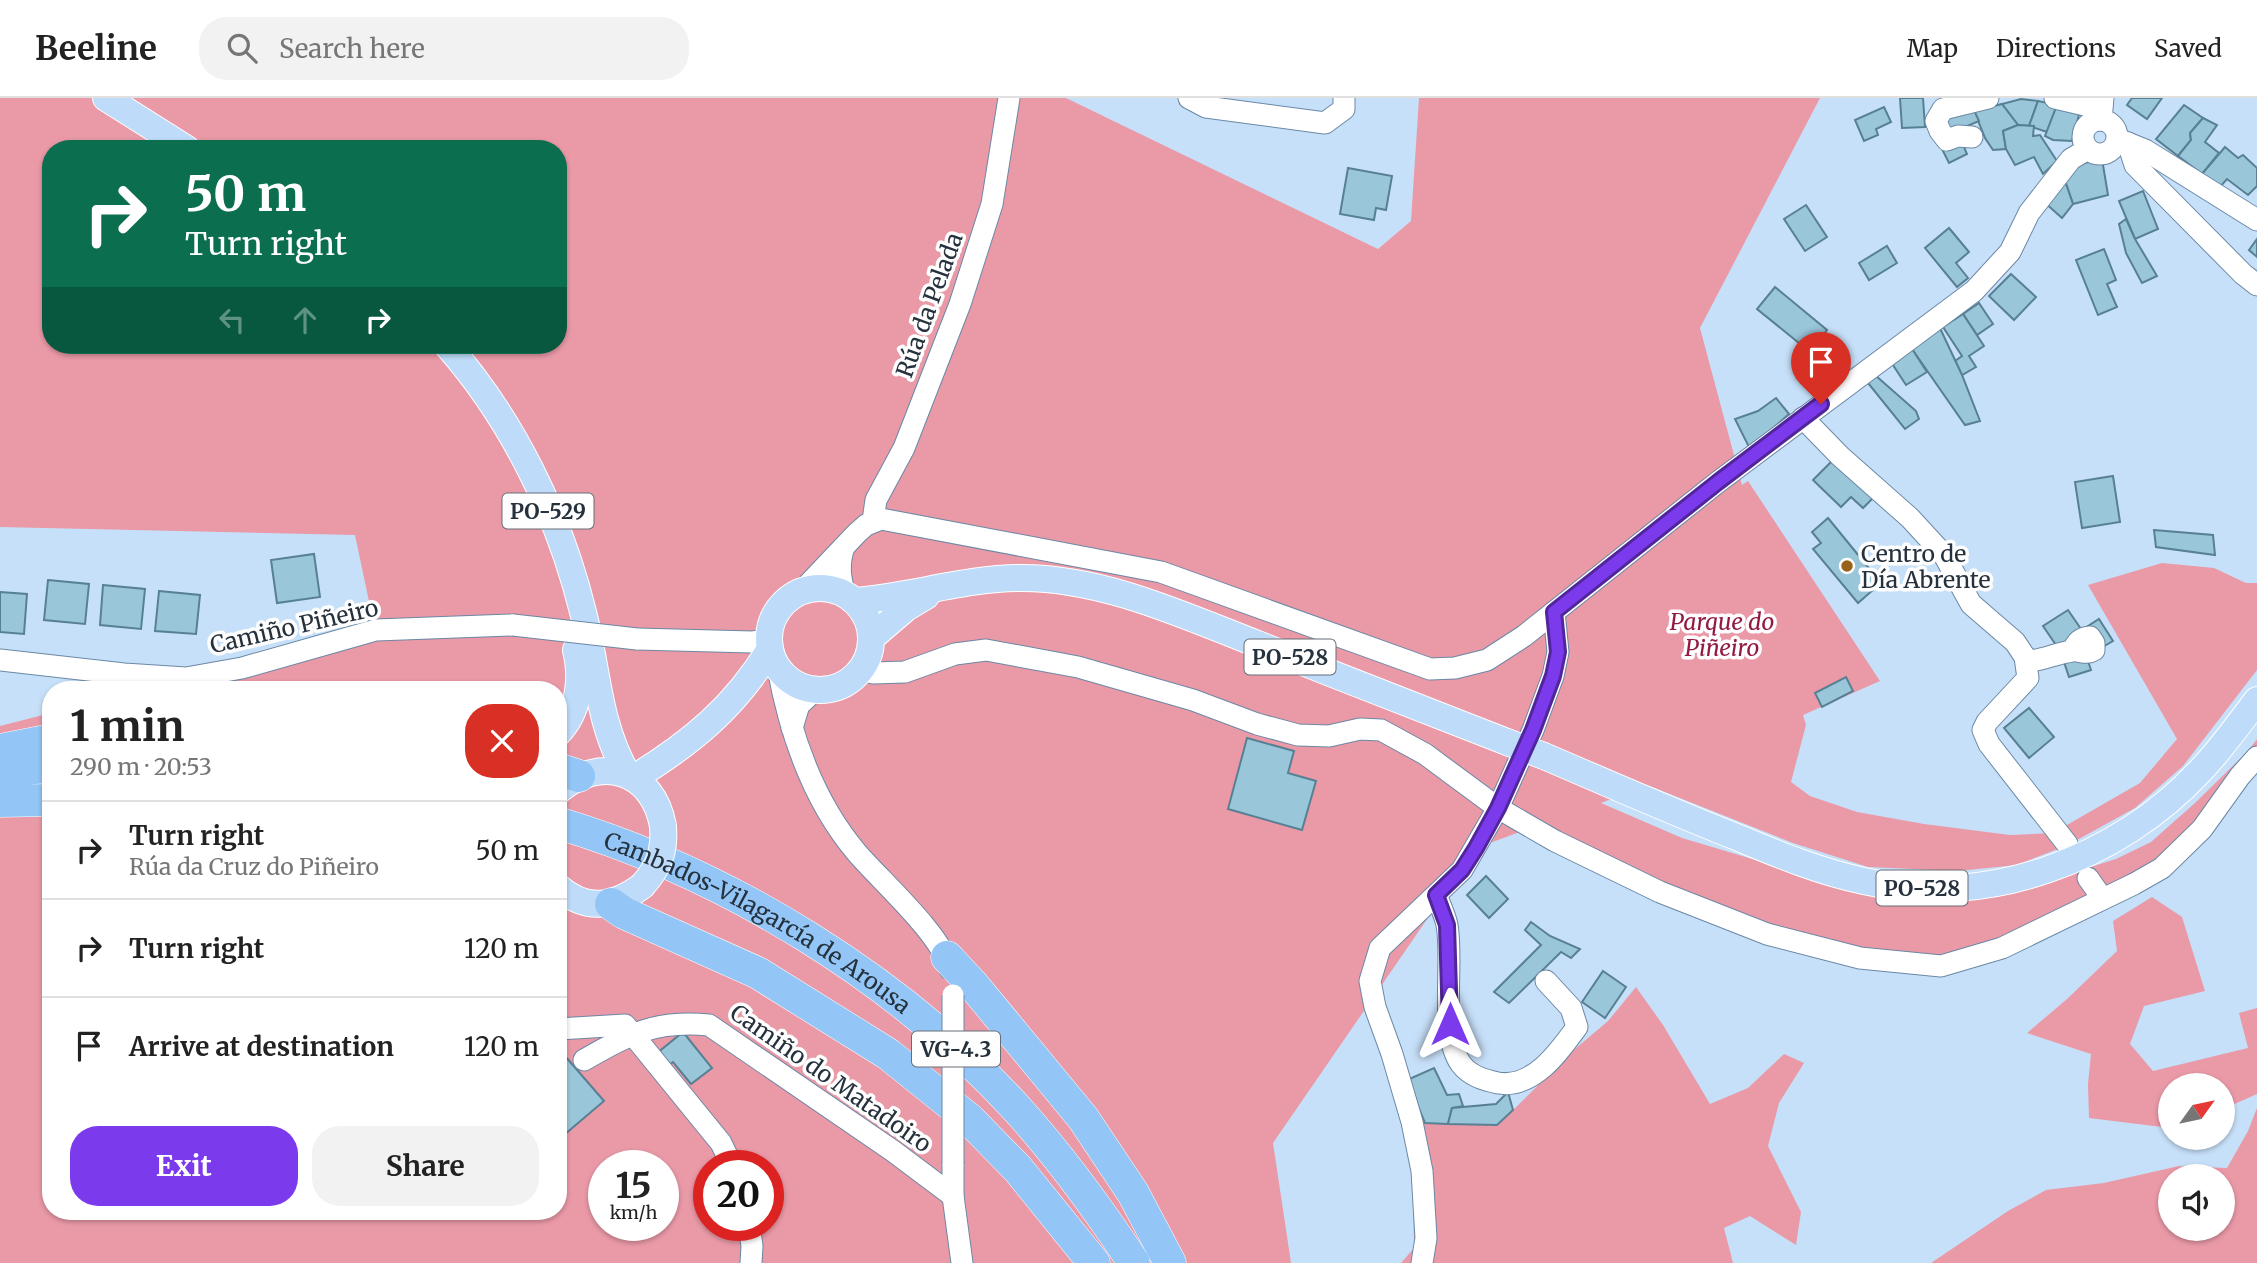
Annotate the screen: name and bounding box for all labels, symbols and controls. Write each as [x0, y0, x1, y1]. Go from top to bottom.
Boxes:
search box [199, 17, 689, 80]
text: Beeline [35, 28, 157, 69]
icon: search [223, 29, 261, 67]
text: Search here [279, 32, 425, 65]
text: Map [1907, 33, 1958, 64]
text: Directions [1996, 33, 2116, 64]
text: Saved [2154, 33, 2222, 64]
text: 50 m [185, 163, 306, 224]
icon: right [70, 168, 161, 259]
text: Turn right [185, 224, 347, 264]
street label: Rúa da Pelada [889, 229, 969, 381]
icon: left [213, 301, 251, 339]
icon: ahead [286, 301, 324, 339]
icon: right [359, 301, 397, 339]
pin [1791, 332, 1851, 404]
icon: arrive [1802, 343, 1840, 381]
road number: PO-529 [503, 494, 594, 528]
place label: Centro de Día Abrente [1861, 539, 1990, 594]
marker: Centro de Día Abrente [1839, 558, 1855, 574]
street label: Camiño Piñeiro [207, 593, 381, 659]
park label: Parque do Piñeiro [1670, 607, 1774, 662]
road number: PO-528 [1244, 640, 1336, 674]
text: 1 min [70, 700, 184, 752]
button: close [465, 704, 539, 778]
text: 290 m · 20:53 [70, 752, 212, 781]
text: Turn right [129, 819, 264, 852]
street label: Cambados-Vilagarcía de Arousa [600, 825, 917, 1019]
icon: right [70, 831, 108, 869]
text: 50 m [475, 834, 539, 867]
text: Rúa da Cruz do Piñeiro [129, 852, 379, 881]
road number: PO-528 [1876, 870, 1968, 906]
icon: right [70, 929, 108, 967]
text: Turn right [129, 932, 264, 965]
text: 120 m [464, 932, 539, 965]
position arrow [1413, 987, 1487, 1061]
street label: Camiño do Matadoiro [725, 998, 937, 1158]
icon: arrive [70, 1027, 108, 1065]
text: Arrive at destination [129, 1030, 394, 1063]
text: 120 m [464, 1030, 539, 1063]
road number: VG-4.3 [912, 1032, 1000, 1066]
north arrow [2158, 1073, 2235, 1150]
map controls [2158, 1073, 2235, 1241]
button: Exit [70, 1126, 298, 1206]
button: Share [312, 1126, 539, 1206]
speed limit sign: 20 [693, 1150, 784, 1241]
text: 15 [616, 1164, 651, 1208]
button: sound [2158, 1164, 2235, 1241]
text: km/h [610, 1201, 657, 1224]

